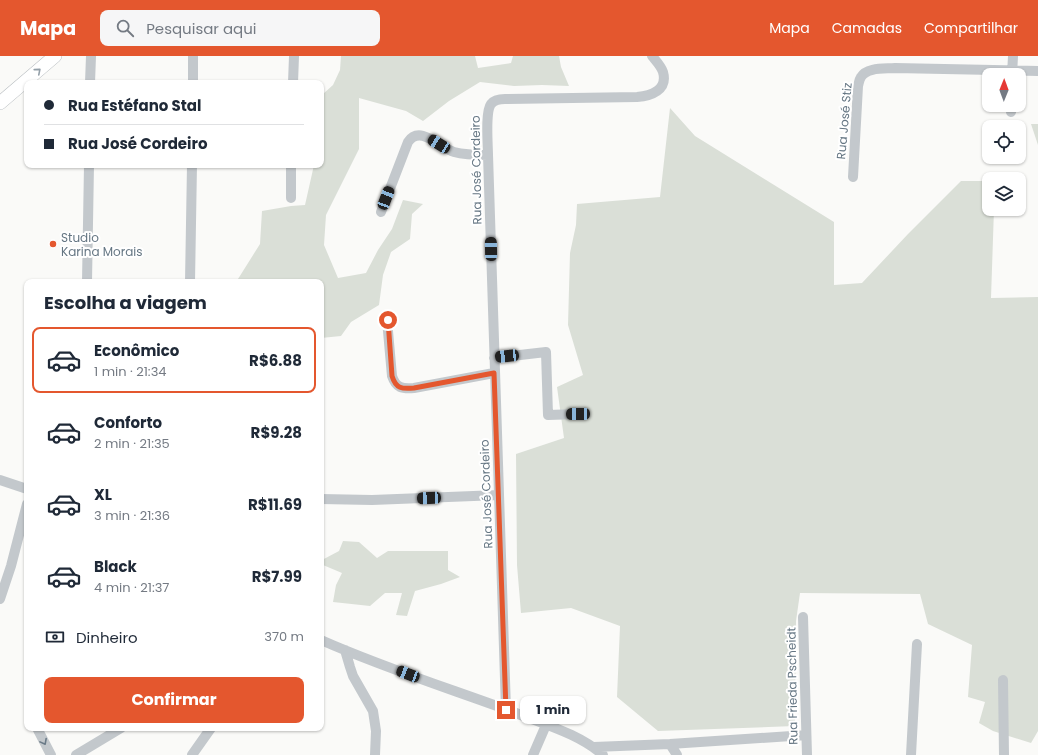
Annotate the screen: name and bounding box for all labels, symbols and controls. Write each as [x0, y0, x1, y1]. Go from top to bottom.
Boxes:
search box [100, 10, 380, 46]
text: Mapa [20, 15, 76, 42]
icon: search [114, 17, 136, 39]
text: Pesquisar aqui [146, 18, 257, 39]
text: Mapa [769, 18, 810, 38]
text: Camadas [832, 18, 902, 38]
text: Compartilhar [924, 18, 1018, 38]
one-way arrow [34, 68, 41, 75]
north arrow [982, 68, 1026, 112]
map controls [982, 68, 1026, 216]
street label: Rua José Stiz [832, 82, 856, 160]
text: Rua Estéfano Stal [68, 95, 201, 116]
street label: Rua José Cordeiro [467, 115, 485, 225]
button: locate [982, 120, 1026, 164]
text: Rua José Cordeiro [68, 133, 208, 154]
car [426, 133, 452, 155]
button: layers [982, 172, 1026, 216]
car [376, 185, 396, 211]
place label: Studio Karina Morais [61, 229, 143, 260]
car [485, 237, 497, 261]
marker: Studio Karina Morais [48, 239, 58, 249]
text: Escolha a viagem [44, 290, 207, 315]
route start [379, 311, 397, 329]
text: Econômico [94, 340, 179, 361]
icon: car [46, 342, 82, 378]
car [494, 349, 520, 363]
text: R$6.88 [249, 350, 302, 371]
text: 1 min · 21:34 [94, 362, 166, 381]
car [566, 408, 590, 420]
text: Conforto [94, 412, 162, 433]
icon: car [46, 414, 82, 450]
text: R$9.28 [251, 422, 302, 443]
text: 2 min · 21:35 [94, 434, 170, 453]
street label: Rua José Cordeiro [476, 439, 496, 549]
text: XL [94, 484, 112, 505]
icon: car [46, 486, 82, 522]
car [417, 492, 441, 504]
text: R$11.69 [248, 494, 302, 515]
text: 3 min · 21:36 [94, 506, 170, 525]
text: Black [94, 556, 137, 577]
icon: car [46, 558, 82, 594]
text: R$7.99 [252, 566, 302, 587]
text: 4 min · 21:37 [94, 578, 169, 597]
icon: cash [44, 626, 66, 648]
text: Dinheiro [76, 627, 138, 648]
text: 370 m [264, 627, 304, 646]
street label: Rua Frieda Pscheidt [782, 627, 802, 745]
car [395, 664, 421, 684]
button: Confirmar [44, 677, 304, 723]
callout: 1 min [520, 696, 586, 724]
text: 1 min [536, 700, 570, 719]
route end [497, 701, 515, 719]
one-way arrow [39, 738, 47, 745]

